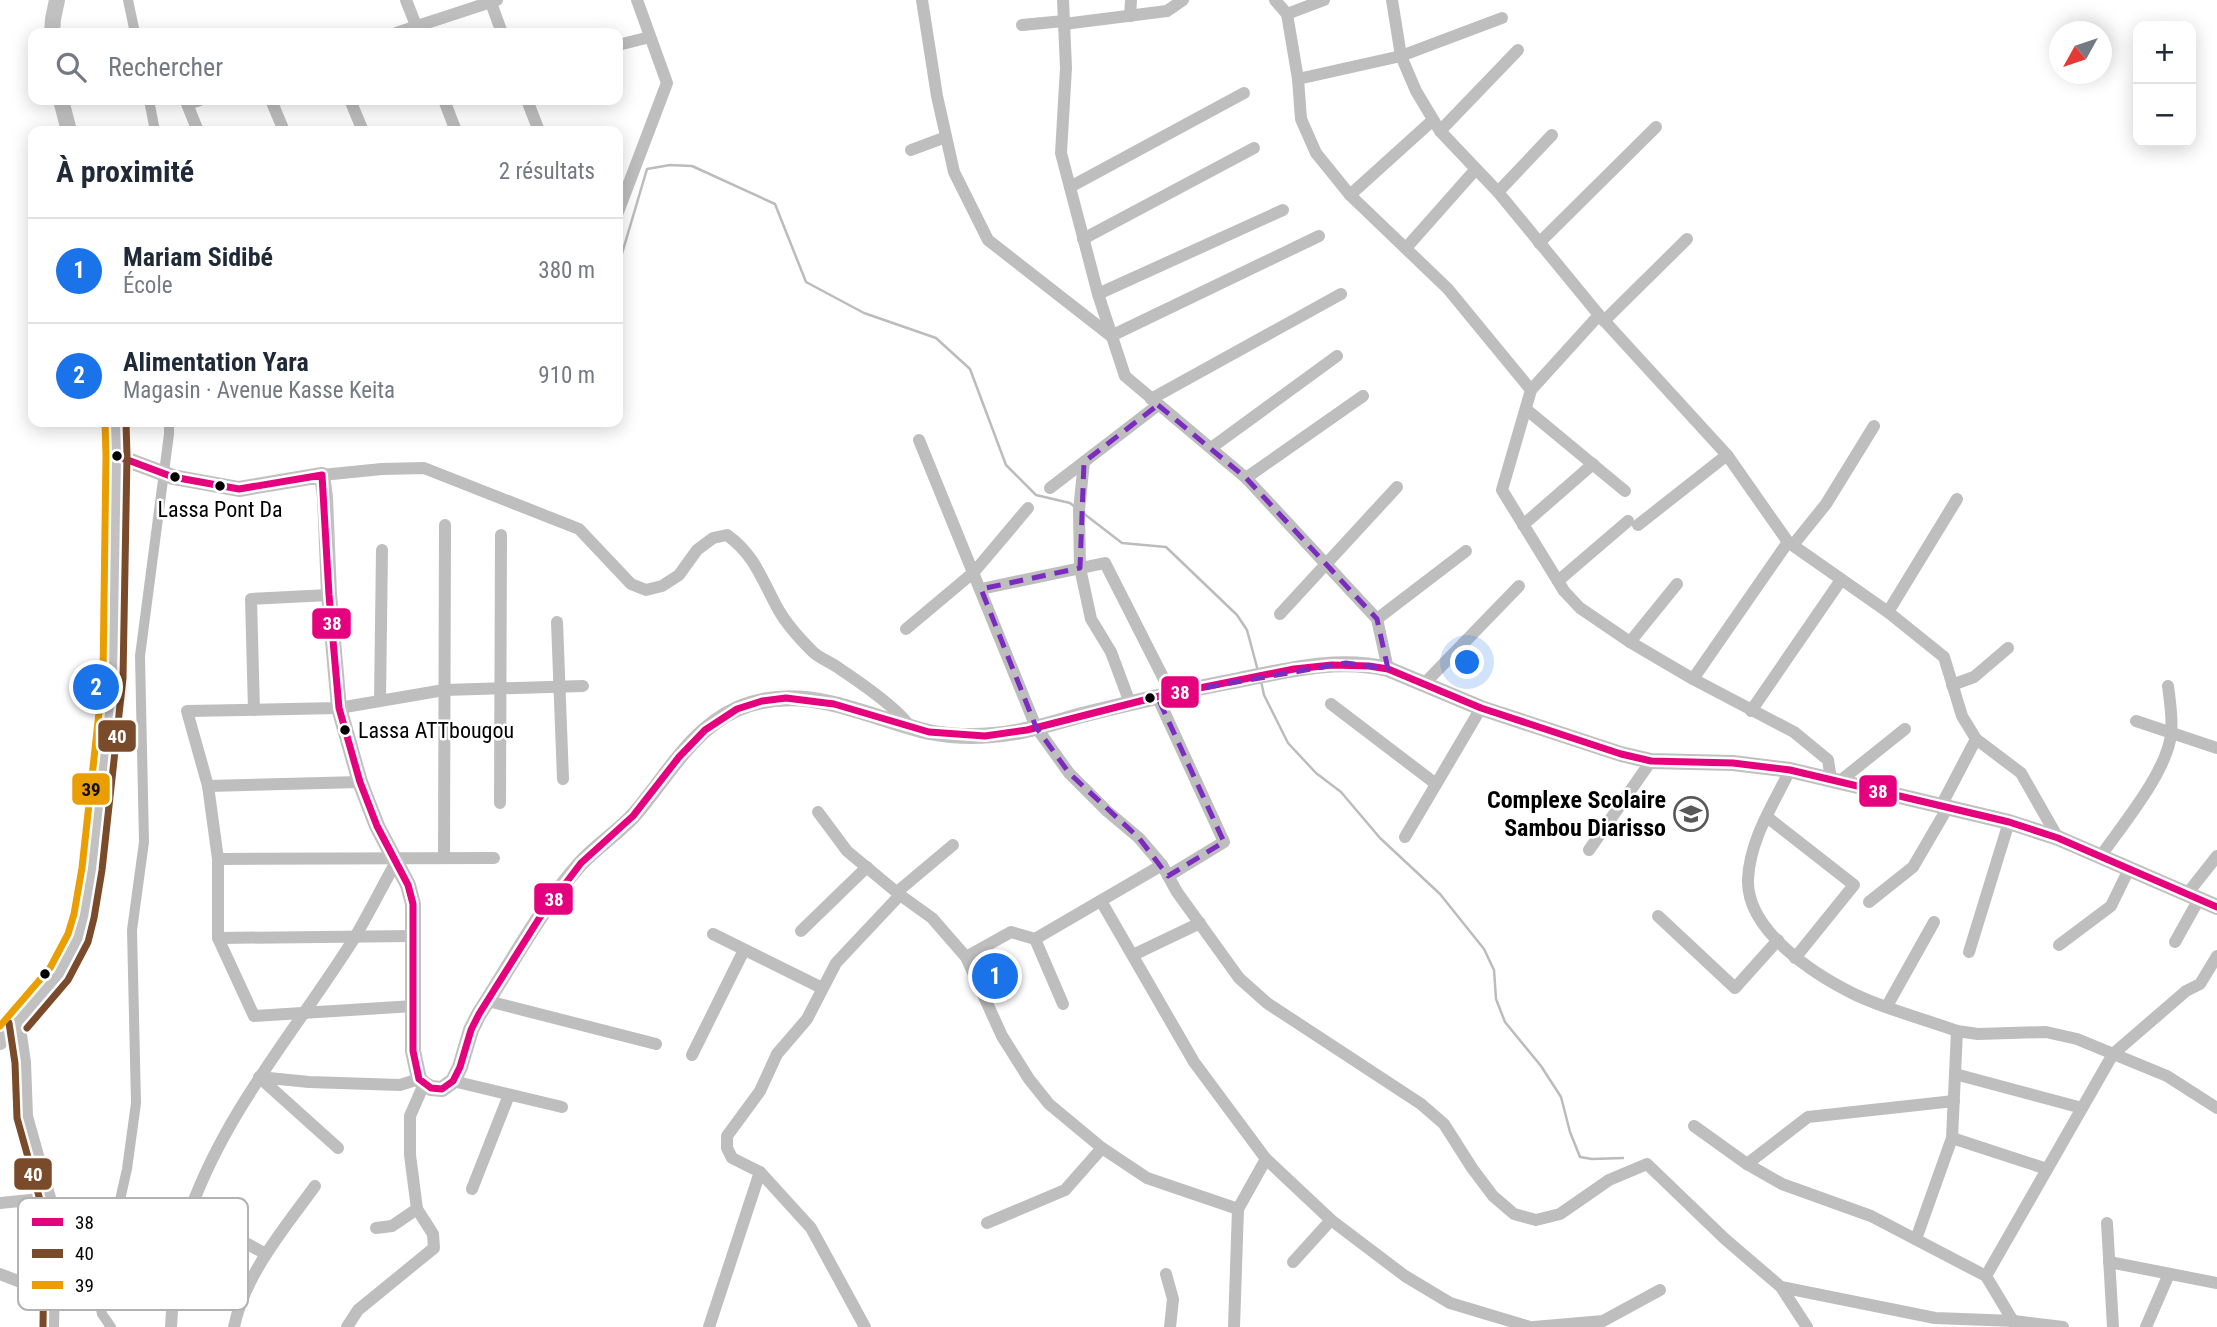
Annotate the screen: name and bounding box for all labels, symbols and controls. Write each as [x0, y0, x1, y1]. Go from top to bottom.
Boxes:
north arrow [2049, 21, 2112, 84]
map controls [2133, 21, 2196, 147]
button: + [2133, 21, 2196, 84]
search box [28, 28, 623, 105]
icon: search [52, 48, 90, 86]
text: Rechercher [108, 52, 223, 82]
button: − [2133, 84, 2196, 147]
text: À proximité [56, 154, 194, 189]
text: 2 résultats [499, 158, 595, 185]
text: Mariam Sidibé [123, 242, 273, 272]
text: 1 [73, 257, 85, 284]
text: 380 m [538, 257, 595, 284]
text: École [123, 272, 172, 299]
text: Alimentation Yara [123, 347, 309, 377]
text: 2 [73, 362, 85, 389]
text: 910 m [538, 362, 595, 389]
text: Magasin · Avenue Kasse Keita [123, 377, 395, 404]
unlabelled marker [110, 449, 124, 463]
unlabelled marker [168, 470, 182, 484]
marker: Lassa Pont Da [213, 479, 227, 493]
place label: Lassa Pont Da [157, 497, 283, 522]
line badge: 38 [311, 607, 352, 640]
text: 38 [322, 612, 342, 635]
your location [1450, 645, 1484, 679]
pin: 2 [73, 661, 119, 713]
line badge: 38 [1160, 675, 1200, 709]
text: 38 [1170, 681, 1190, 704]
unlabelled marker [1143, 691, 1157, 705]
place label: Lassa ATTbougou [358, 718, 514, 743]
line badge: 40 [97, 719, 137, 753]
marker: Lassa ATTbougou [338, 723, 352, 737]
text: 40 [107, 725, 127, 748]
line badge: 39 [71, 772, 111, 806]
line badge: 38 [1858, 774, 1898, 808]
text: 39 [81, 778, 101, 801]
text: 38 [1868, 780, 1888, 803]
place label: Complexe Scolaire Sambou Diarisso [1487, 786, 1666, 842]
school or university icon: Complexe Scolaire Sambou Diarisso [1672, 795, 1710, 833]
line badge: 38 [533, 882, 574, 916]
text: 38 [544, 888, 564, 911]
pin: 1 [972, 950, 1018, 1002]
unlabelled marker [38, 967, 52, 981]
line badge: 40 [13, 1157, 53, 1191]
text: 40 [23, 1163, 43, 1186]
legend [18, 1198, 248, 1310]
text: 38 [75, 1211, 94, 1234]
text: 40 [75, 1242, 94, 1265]
text: 39 [75, 1274, 94, 1297]

